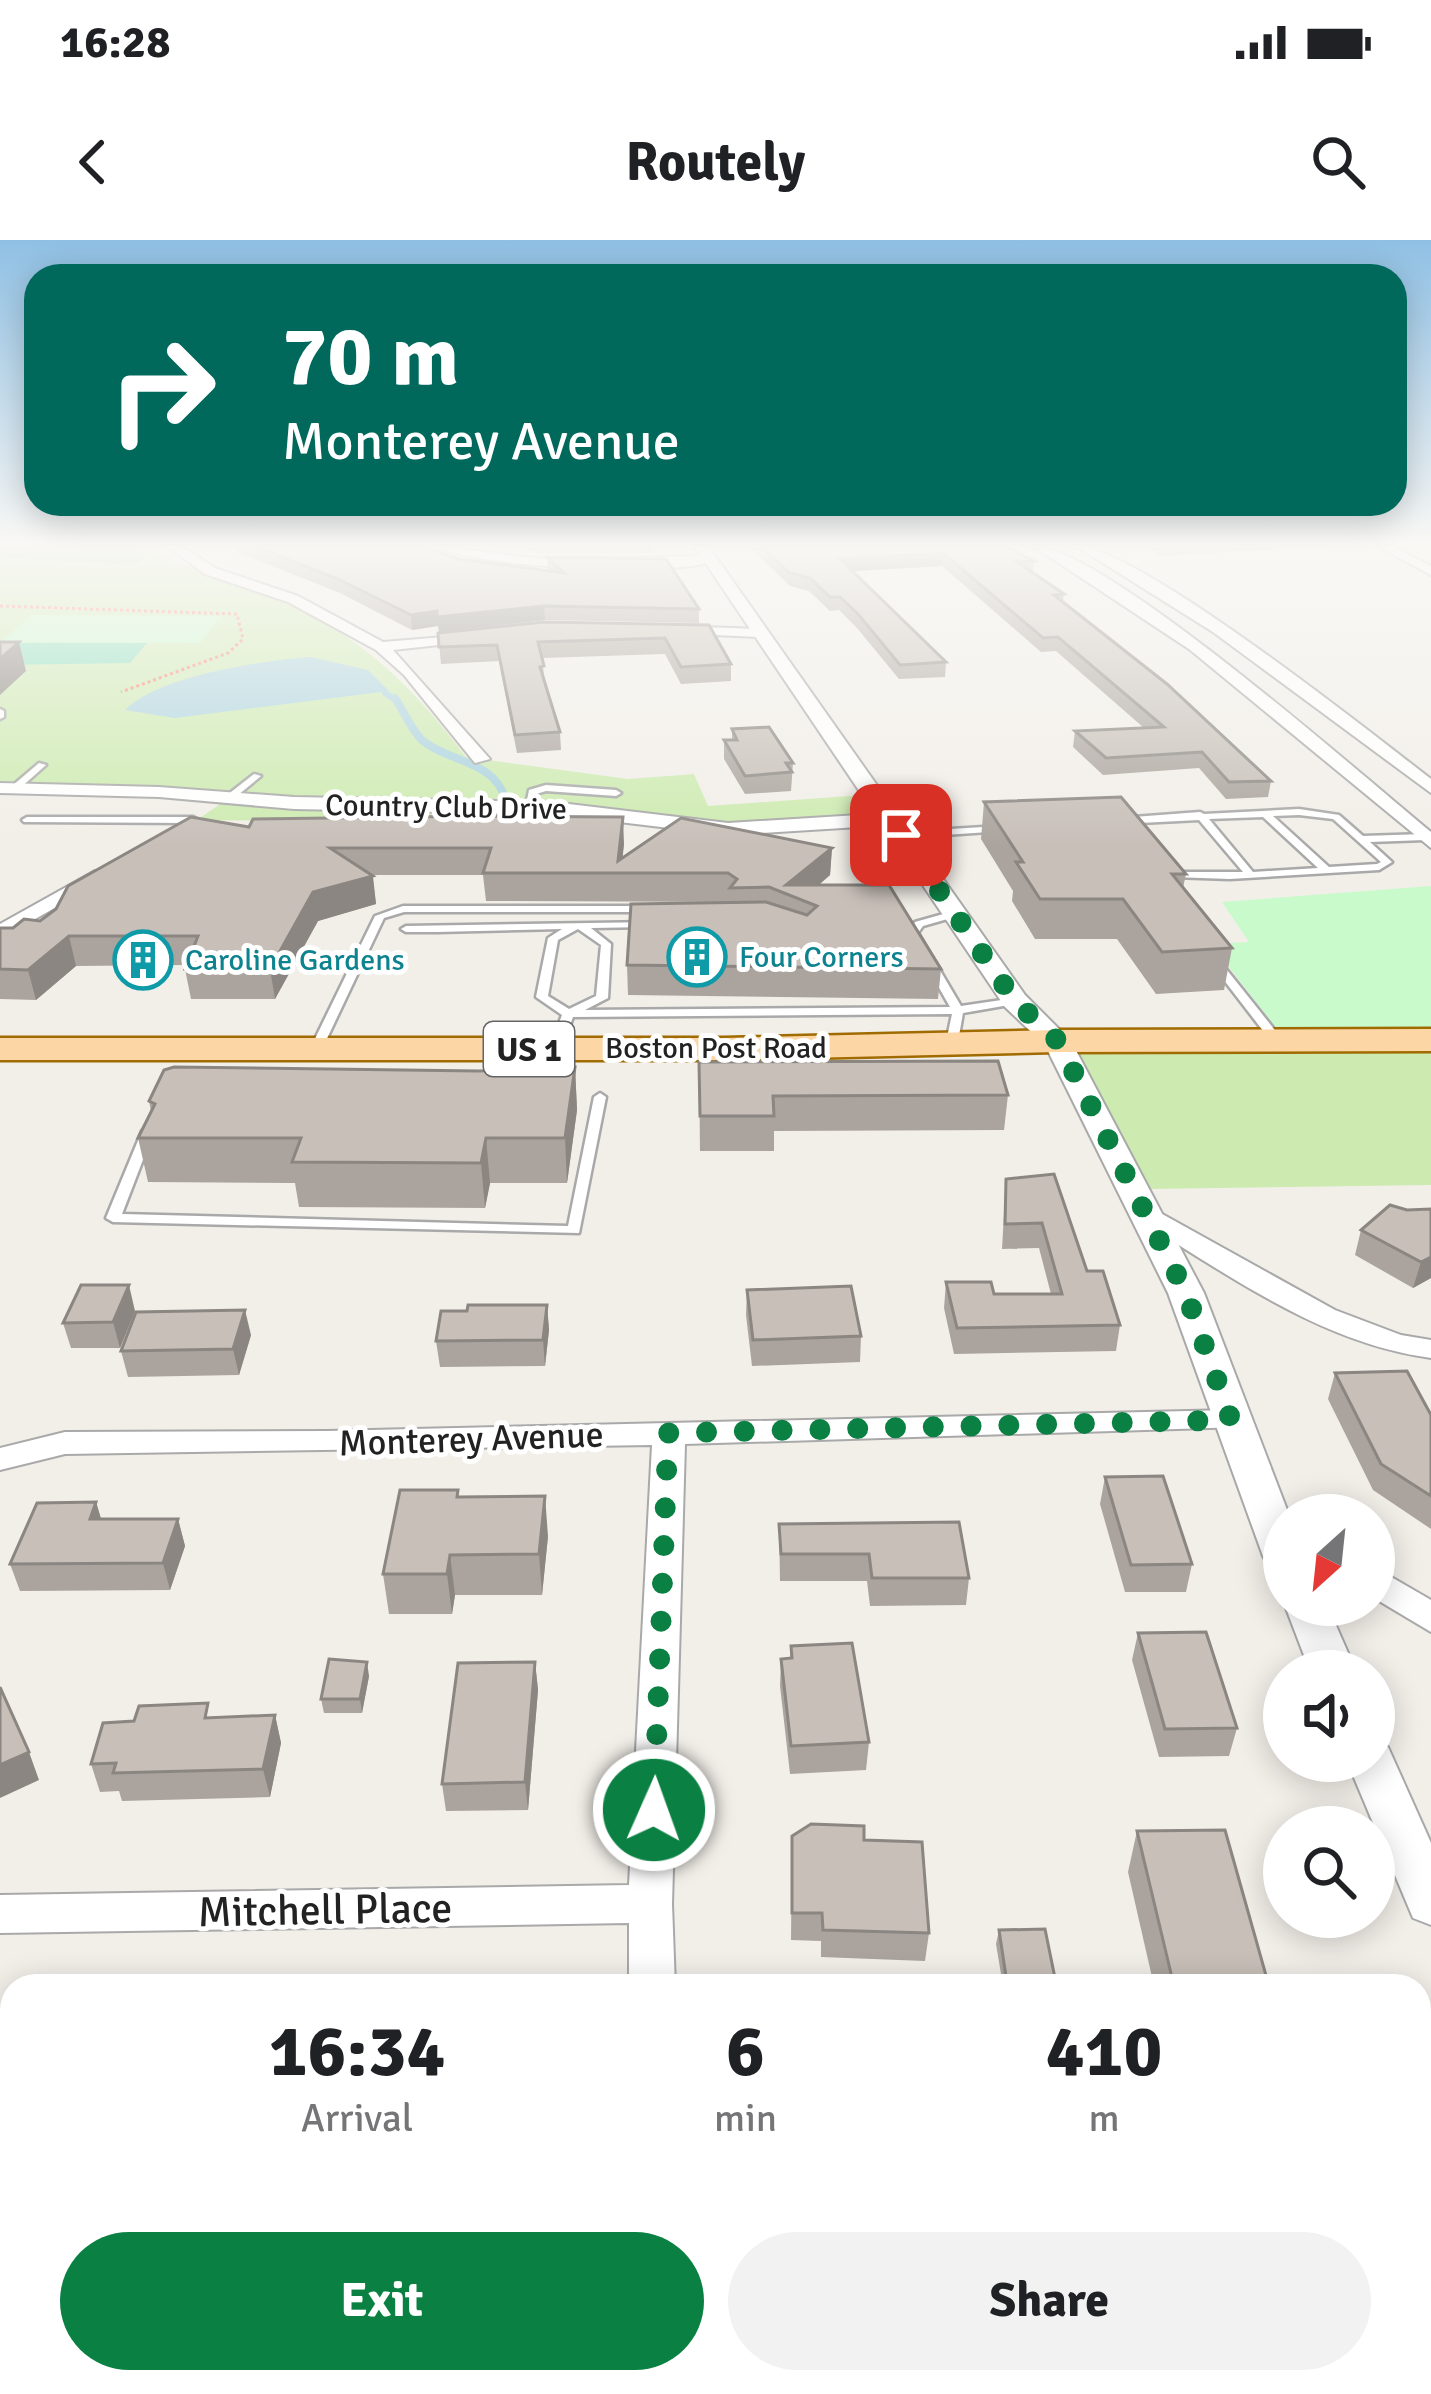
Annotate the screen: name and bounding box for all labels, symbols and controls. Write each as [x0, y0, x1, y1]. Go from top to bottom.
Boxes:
text: 16:28 [60, 15, 170, 70]
icon: back [60, 129, 126, 195]
text: Routely [626, 129, 805, 196]
icon: search [1305, 129, 1371, 195]
text: 70 m [282, 305, 459, 409]
icon: right [84, 312, 240, 468]
text: Monterey Avenue [282, 408, 680, 475]
pin [850, 784, 952, 886]
street label: Country Club Drive [325, 787, 567, 828]
icon: arrive [868, 802, 934, 868]
building icon: Four Corners [666, 926, 728, 988]
building icon: Caroline Gardens [112, 929, 174, 991]
place label: Four Corners [739, 939, 904, 976]
place label: Caroline Gardens [185, 942, 405, 979]
road number: US 1 [484, 1022, 574, 1076]
street label: Boston Post Road [605, 1030, 827, 1067]
street label: Monterey Avenue [338, 1412, 604, 1467]
north arrow [1263, 1494, 1395, 1626]
map controls [1263, 1494, 1395, 1938]
button: sound [1263, 1650, 1395, 1782]
position arrow [591, 1747, 717, 1873]
button: search [1263, 1806, 1395, 1938]
street label: Mitchell Place [197, 1883, 453, 1938]
text: 16:34 [269, 2007, 445, 2096]
text: 6 [726, 2007, 765, 2096]
text: 410 [1046, 2007, 1162, 2096]
text: Arrival [301, 2094, 413, 2142]
text: min [714, 2094, 777, 2142]
text: m [1088, 2094, 1120, 2142]
button: Exit [60, 2232, 704, 2370]
button: Share [728, 2232, 1371, 2370]

